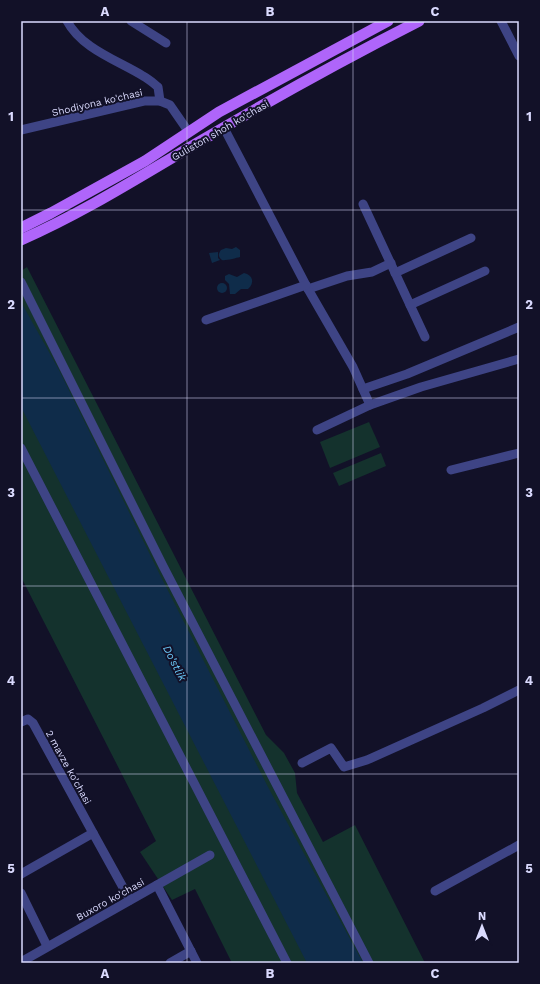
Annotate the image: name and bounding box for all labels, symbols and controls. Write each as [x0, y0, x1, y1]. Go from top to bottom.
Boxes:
text: A [101, 4, 110, 19]
text: B [266, 4, 275, 19]
text: C [431, 4, 440, 19]
street label: Shodiyona ko'chasi [51, 87, 143, 118]
street label: Guliston shoh ko'chasi [170, 98, 271, 163]
text: 1 [8, 109, 14, 124]
text: 1 [526, 109, 532, 124]
text: 2 [7, 297, 15, 312]
text: 2 [525, 297, 533, 312]
text: 3 [7, 485, 15, 500]
text: 3 [525, 485, 533, 500]
water label: Do'stlik [160, 643, 189, 684]
text: 4 [7, 673, 16, 688]
text: 4 [525, 673, 534, 688]
street label: 2 mavze ko'chasi [44, 728, 93, 806]
text: 5 [7, 861, 15, 876]
text: 5 [525, 861, 533, 876]
street label: Buxoro ko'chasi [74, 876, 146, 923]
north arrow [462, 906, 502, 946]
text: N [478, 910, 486, 923]
text: A [101, 966, 110, 981]
text: B [266, 966, 275, 981]
text: C [431, 966, 440, 981]

